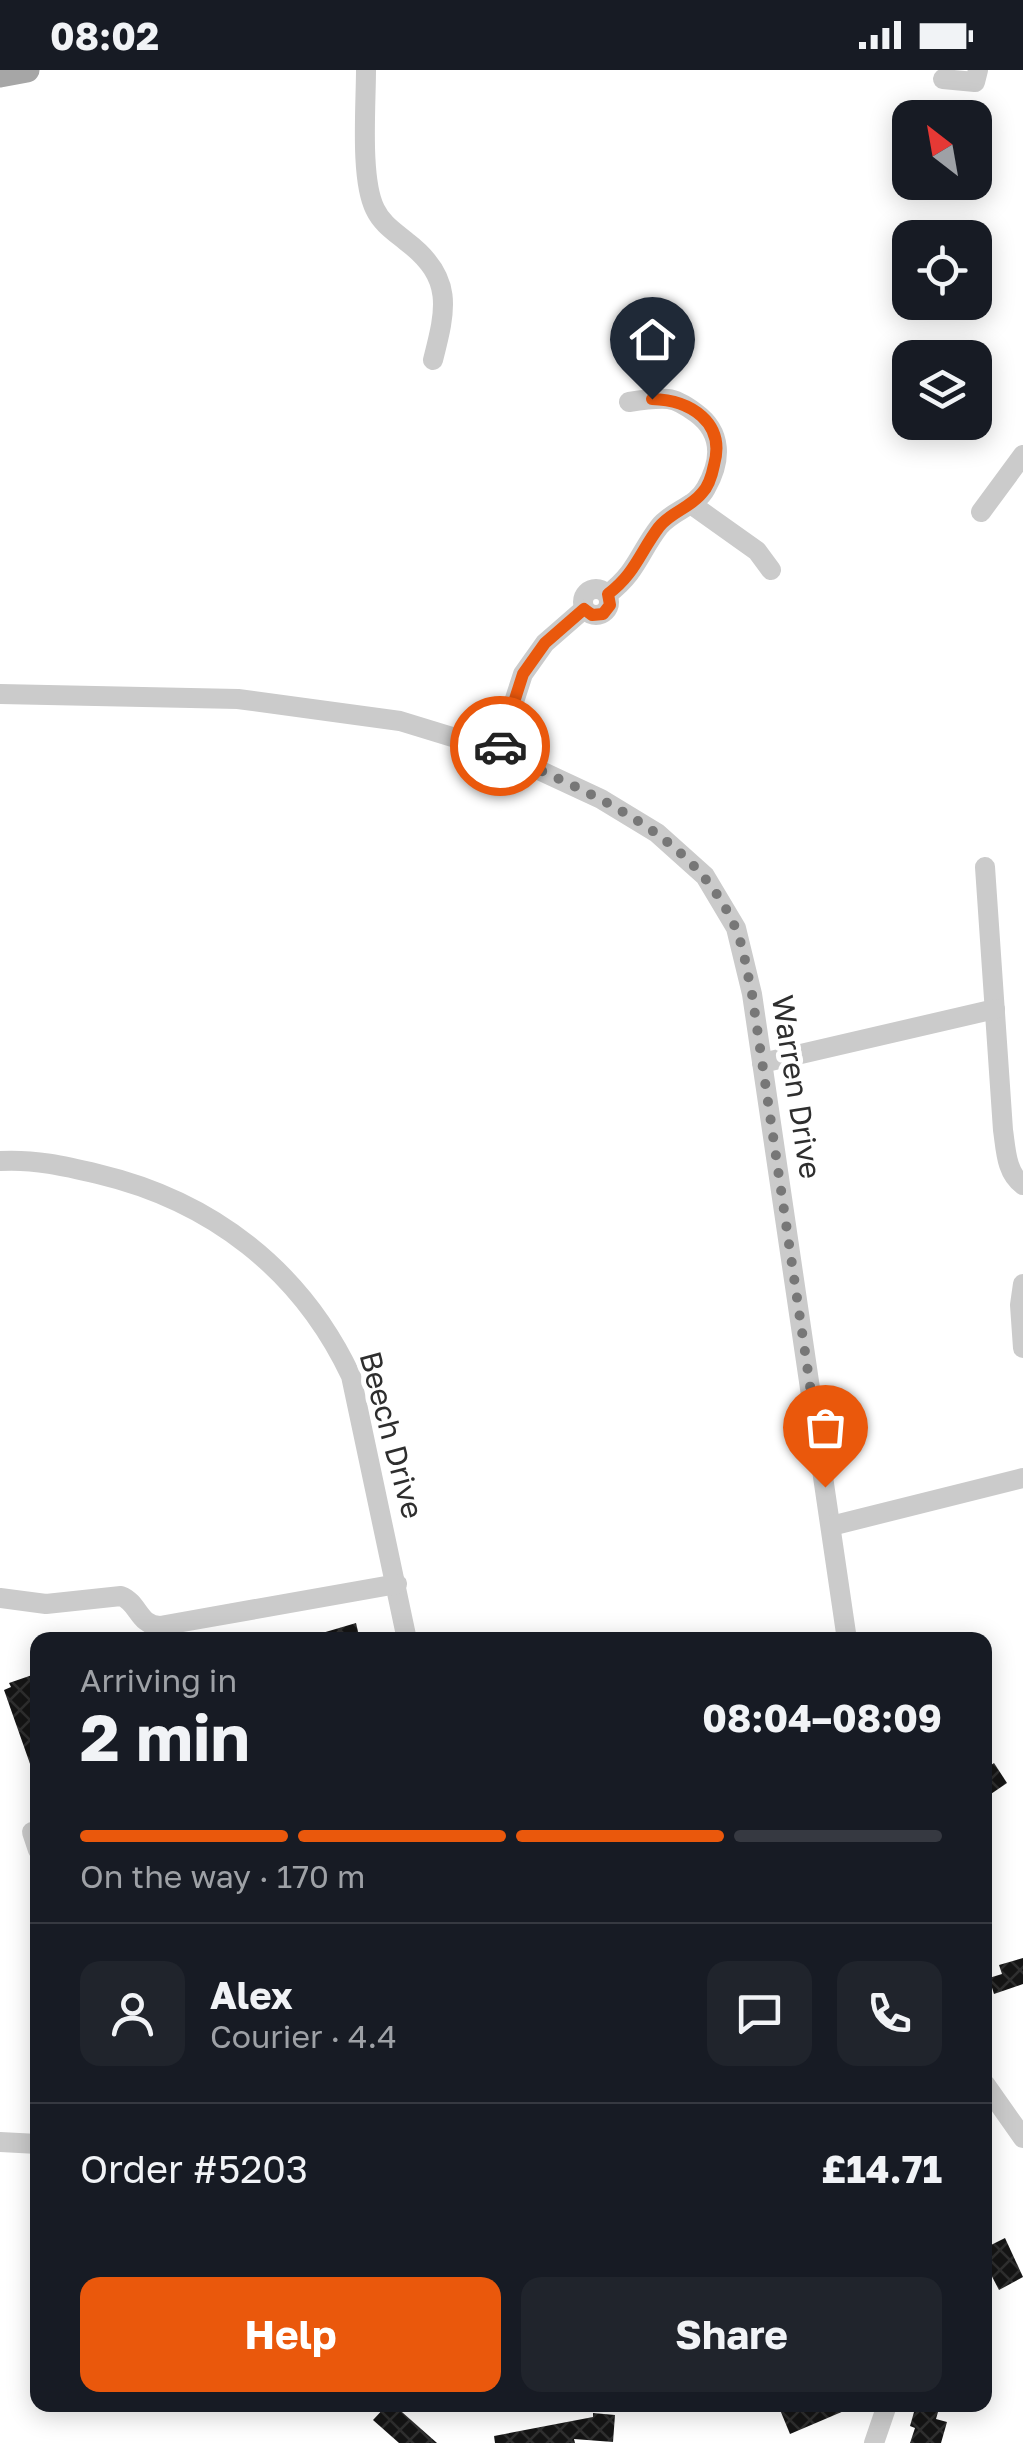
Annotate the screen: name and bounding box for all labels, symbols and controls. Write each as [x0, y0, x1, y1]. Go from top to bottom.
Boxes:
text: 08:02 [50, 13, 159, 58]
north arrow [892, 100, 992, 200]
map controls [892, 100, 992, 440]
button: locate [892, 220, 992, 320]
pin [610, 297, 695, 400]
icon: home [625, 312, 680, 367]
button: layers [892, 340, 992, 440]
courier [450, 696, 550, 796]
icon: car [473, 719, 528, 774]
street label: Warren Drive [765, 992, 829, 1181]
street label: Beech Drive [352, 1347, 432, 1522]
pin [783, 1385, 868, 1488]
icon: bag [798, 1400, 853, 1455]
text: Arriving in [80, 1661, 237, 1699]
text: 08:04–08:09 [702, 1695, 942, 1740]
text: 2 min [80, 1697, 250, 1775]
text: On the way · 170 m [80, 1857, 365, 1895]
button: person [80, 1961, 185, 2066]
button: chat [707, 1961, 812, 2066]
button: phone [837, 1961, 942, 2066]
text: Alex [210, 1972, 293, 2017]
text: Courier · 4.4 [210, 2017, 397, 2055]
text: Order #5203 [80, 2146, 308, 2191]
text: £14.71 [821, 2146, 942, 2191]
button: Help [80, 2277, 501, 2392]
button: Share [521, 2277, 942, 2392]

